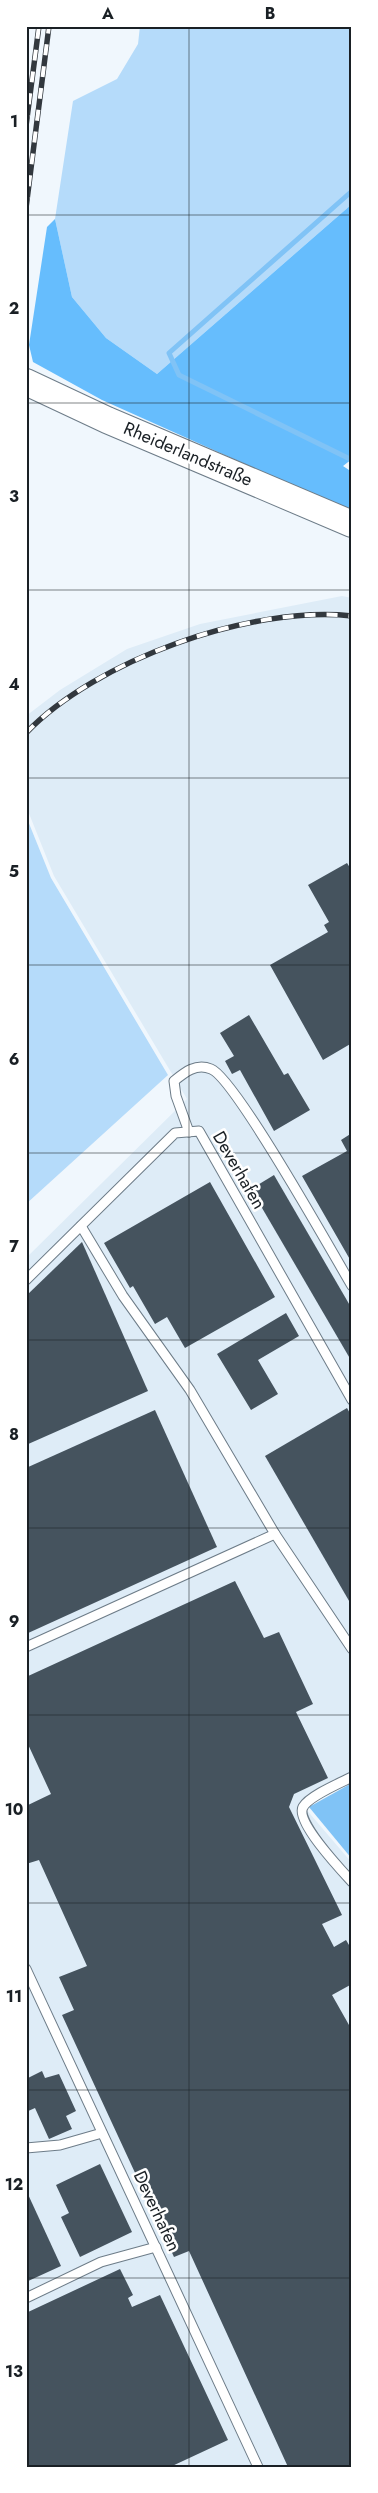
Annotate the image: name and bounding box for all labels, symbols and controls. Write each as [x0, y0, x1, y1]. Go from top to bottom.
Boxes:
text: A [101, 2, 114, 25]
text: B [265, 2, 275, 25]
text: 1 [10, 110, 18, 133]
text: 2 [9, 297, 19, 320]
street label: Rheiderlandstraße [120, 415, 256, 493]
text: 3 [9, 485, 19, 508]
text: 4 [8, 673, 20, 696]
text: 5 [9, 860, 19, 883]
text: 6 [9, 1048, 19, 1071]
street label: Deverhafen [206, 1126, 272, 1214]
text: 7 [9, 1235, 19, 1258]
text: 8 [9, 1423, 19, 1446]
text: 9 [9, 1610, 19, 1633]
text: 10 [5, 1798, 23, 1821]
text: 11 [6, 1985, 22, 2008]
street label: Deverhafen [127, 2166, 187, 2256]
text: 12 [5, 2173, 23, 2196]
text: 13 [5, 2360, 23, 2383]

